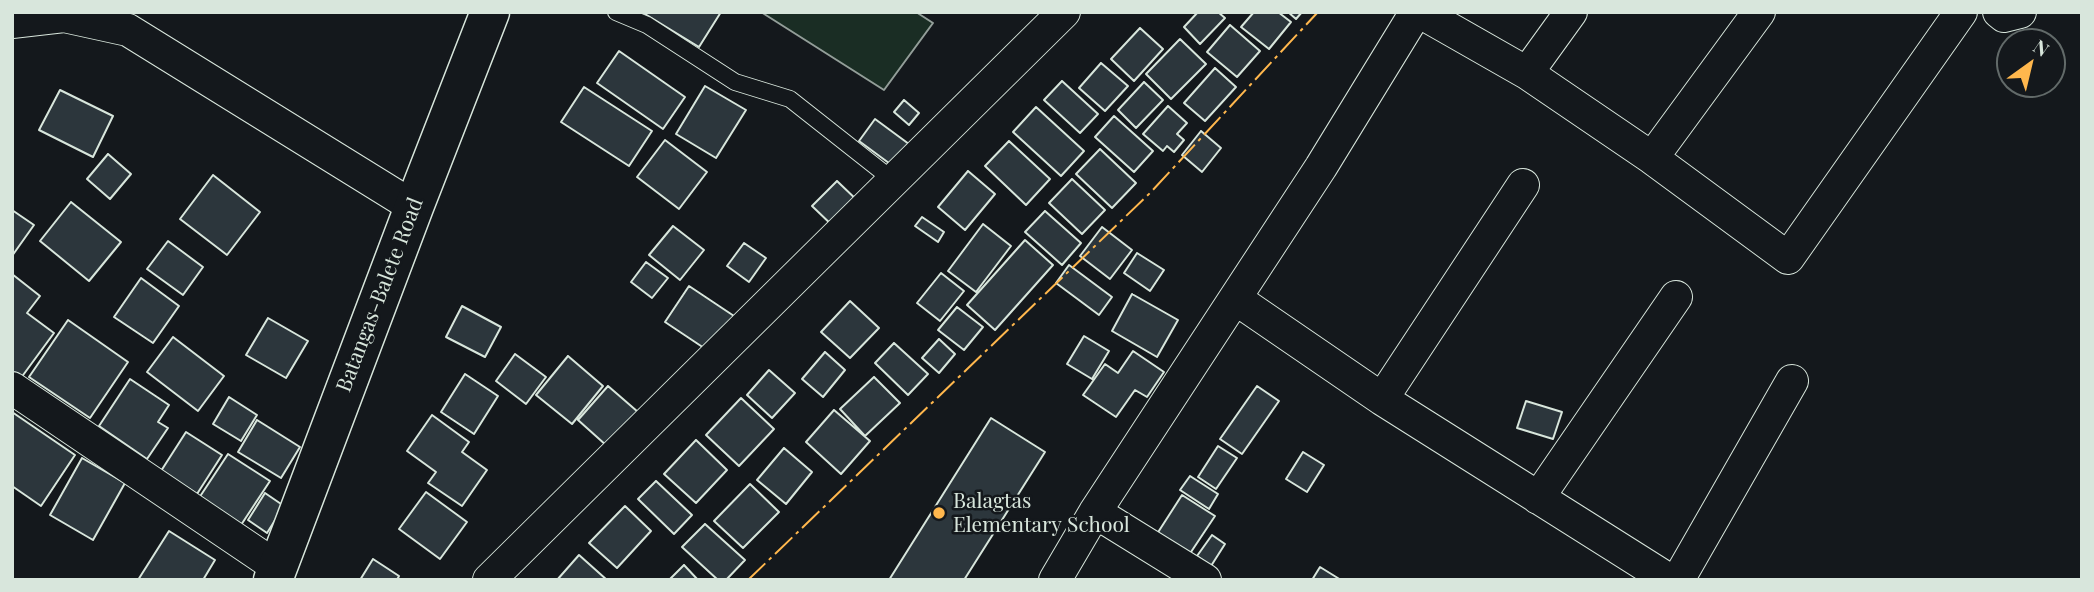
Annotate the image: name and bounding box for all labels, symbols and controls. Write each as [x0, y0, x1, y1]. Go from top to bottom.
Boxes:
north arrow [1996, 28, 2066, 98]
text: N [2029, 33, 2055, 62]
street label: Batangas-Balete Road [331, 194, 429, 396]
place label: Balagtas Elementary School [953, 488, 1130, 538]
marker: Balagtas Elementary School [931, 505, 947, 521]

